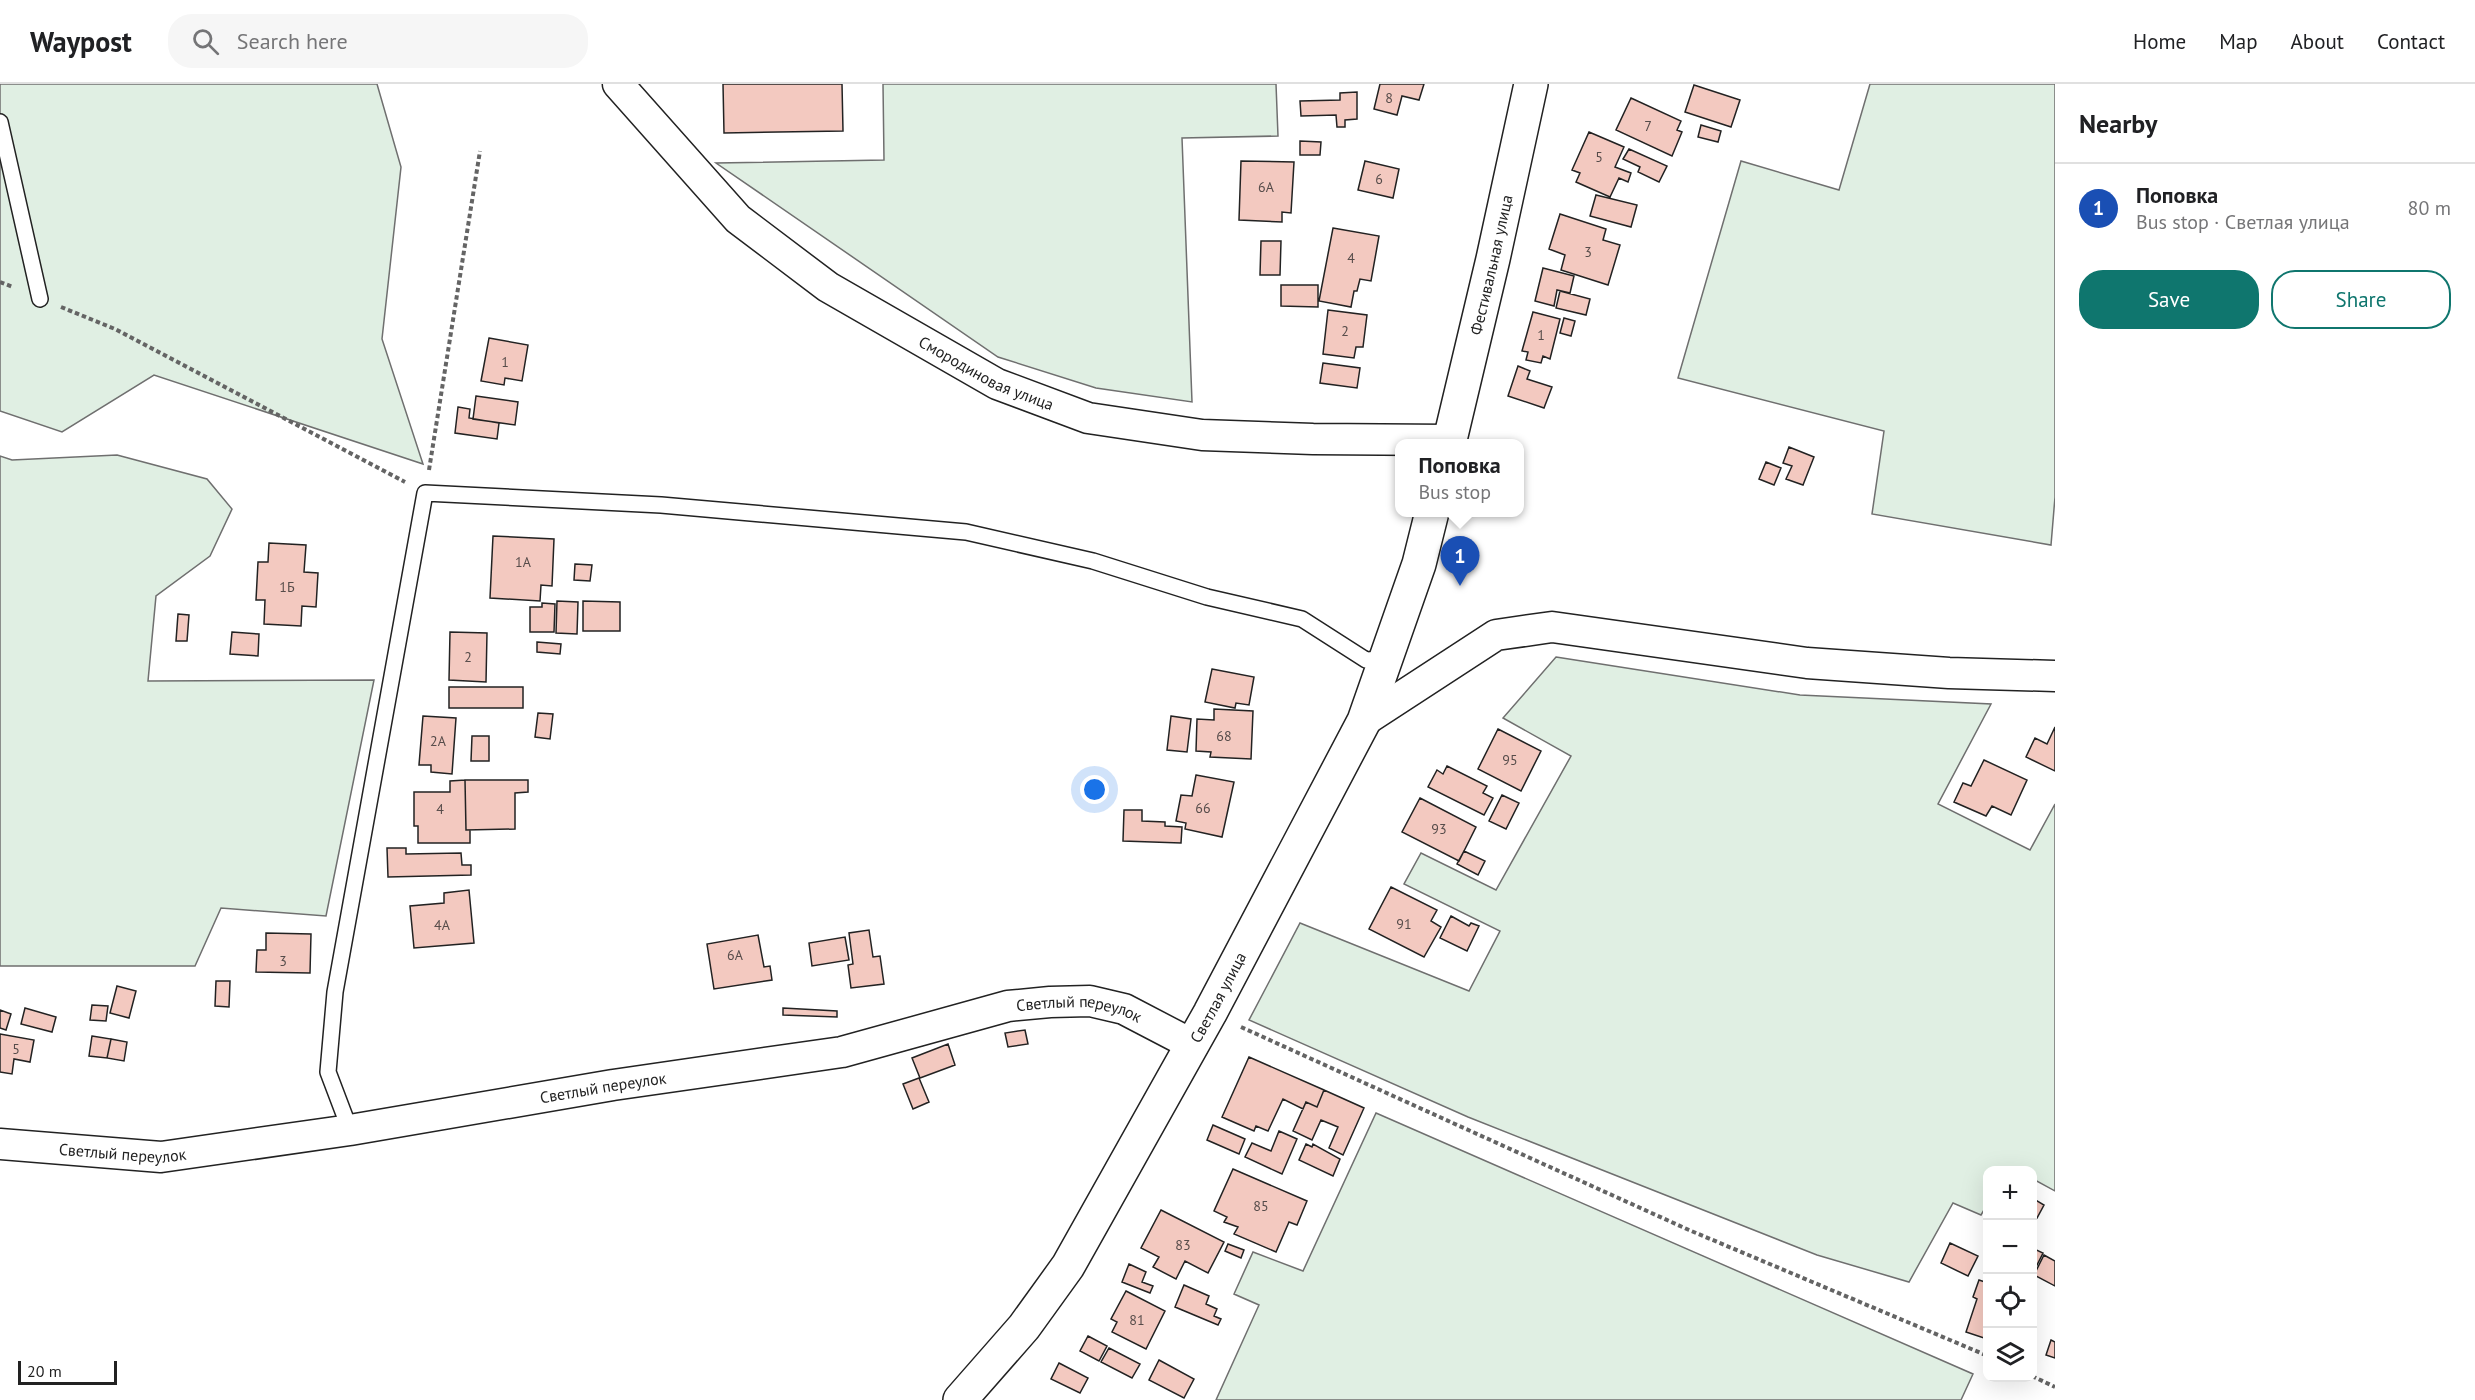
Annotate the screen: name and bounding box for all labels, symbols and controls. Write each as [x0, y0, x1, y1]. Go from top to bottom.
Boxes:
search box [168, 14, 588, 68]
text: Waypost [30, 23, 132, 60]
icon: search [189, 25, 222, 58]
text: Search here [237, 27, 348, 55]
text: Home [2133, 28, 2186, 55]
text: Map [2219, 28, 2258, 55]
text: About [2291, 28, 2344, 55]
text: Contact [2377, 28, 2445, 55]
house number: 8 [1385, 89, 1393, 107]
text: Nearby [2079, 107, 2157, 140]
house number: 7 [1644, 117, 1652, 135]
house number: 5 [1595, 148, 1603, 166]
house number: 6 [1375, 170, 1383, 188]
house number: 6А [1258, 178, 1275, 196]
text: Поповка [2136, 181, 2218, 209]
street label: Фестивальная улица [1465, 193, 1517, 337]
text: 1 [2093, 195, 2104, 221]
text: 80 m [2408, 195, 2451, 221]
text: Bus stop · Светлая улица [2136, 209, 2350, 235]
house number: 3 [1584, 243, 1592, 261]
house number: 4 [1347, 249, 1355, 267]
button: Save [2079, 270, 2259, 329]
button: Share [2271, 270, 2451, 329]
house number: 2 [1341, 322, 1349, 340]
house number: 1 [1537, 326, 1545, 344]
street label: Смородиновая улица [915, 331, 1057, 414]
house number: 1 [501, 353, 509, 371]
popup [1395, 439, 1524, 517]
text: Поповка [1418, 451, 1501, 479]
text: Bus stop [1418, 479, 1491, 505]
pin: 1 [1440, 536, 1480, 586]
house number: 1А [515, 553, 532, 571]
house number: 1Б [279, 578, 295, 596]
house number: 2 [464, 648, 472, 666]
house number: 68 [1216, 727, 1232, 745]
house number: 2А [430, 732, 447, 750]
house number: 95 [1502, 751, 1518, 769]
your location [1080, 775, 1109, 804]
house number: 66 [1195, 799, 1211, 817]
house number: 4 [436, 800, 444, 818]
house number: 93 [1431, 820, 1447, 838]
house number: 91 [1396, 915, 1412, 933]
house number: 4А [434, 916, 451, 934]
house number: 6А [727, 946, 744, 964]
street label: Светлая улица [1185, 949, 1250, 1046]
house number: 3 [279, 952, 287, 970]
street label: Светлый переулок [1015, 991, 1146, 1027]
house number: 5 [12, 1040, 20, 1058]
street label: Светлый переулок [538, 1067, 668, 1107]
street label: Светлый переулок [58, 1139, 188, 1167]
map controls [1983, 1166, 2037, 1382]
button: + [1983, 1166, 2037, 1220]
house number: 85 [1253, 1197, 1269, 1215]
button: − [1983, 1220, 2037, 1274]
house number: 83 [1175, 1236, 1191, 1254]
button: locate [1983, 1274, 2037, 1328]
house number: 81 [1129, 1311, 1145, 1329]
button: layers [1983, 1328, 2037, 1382]
scale bar [18, 1358, 117, 1386]
text: 20 m [27, 1361, 62, 1381]

